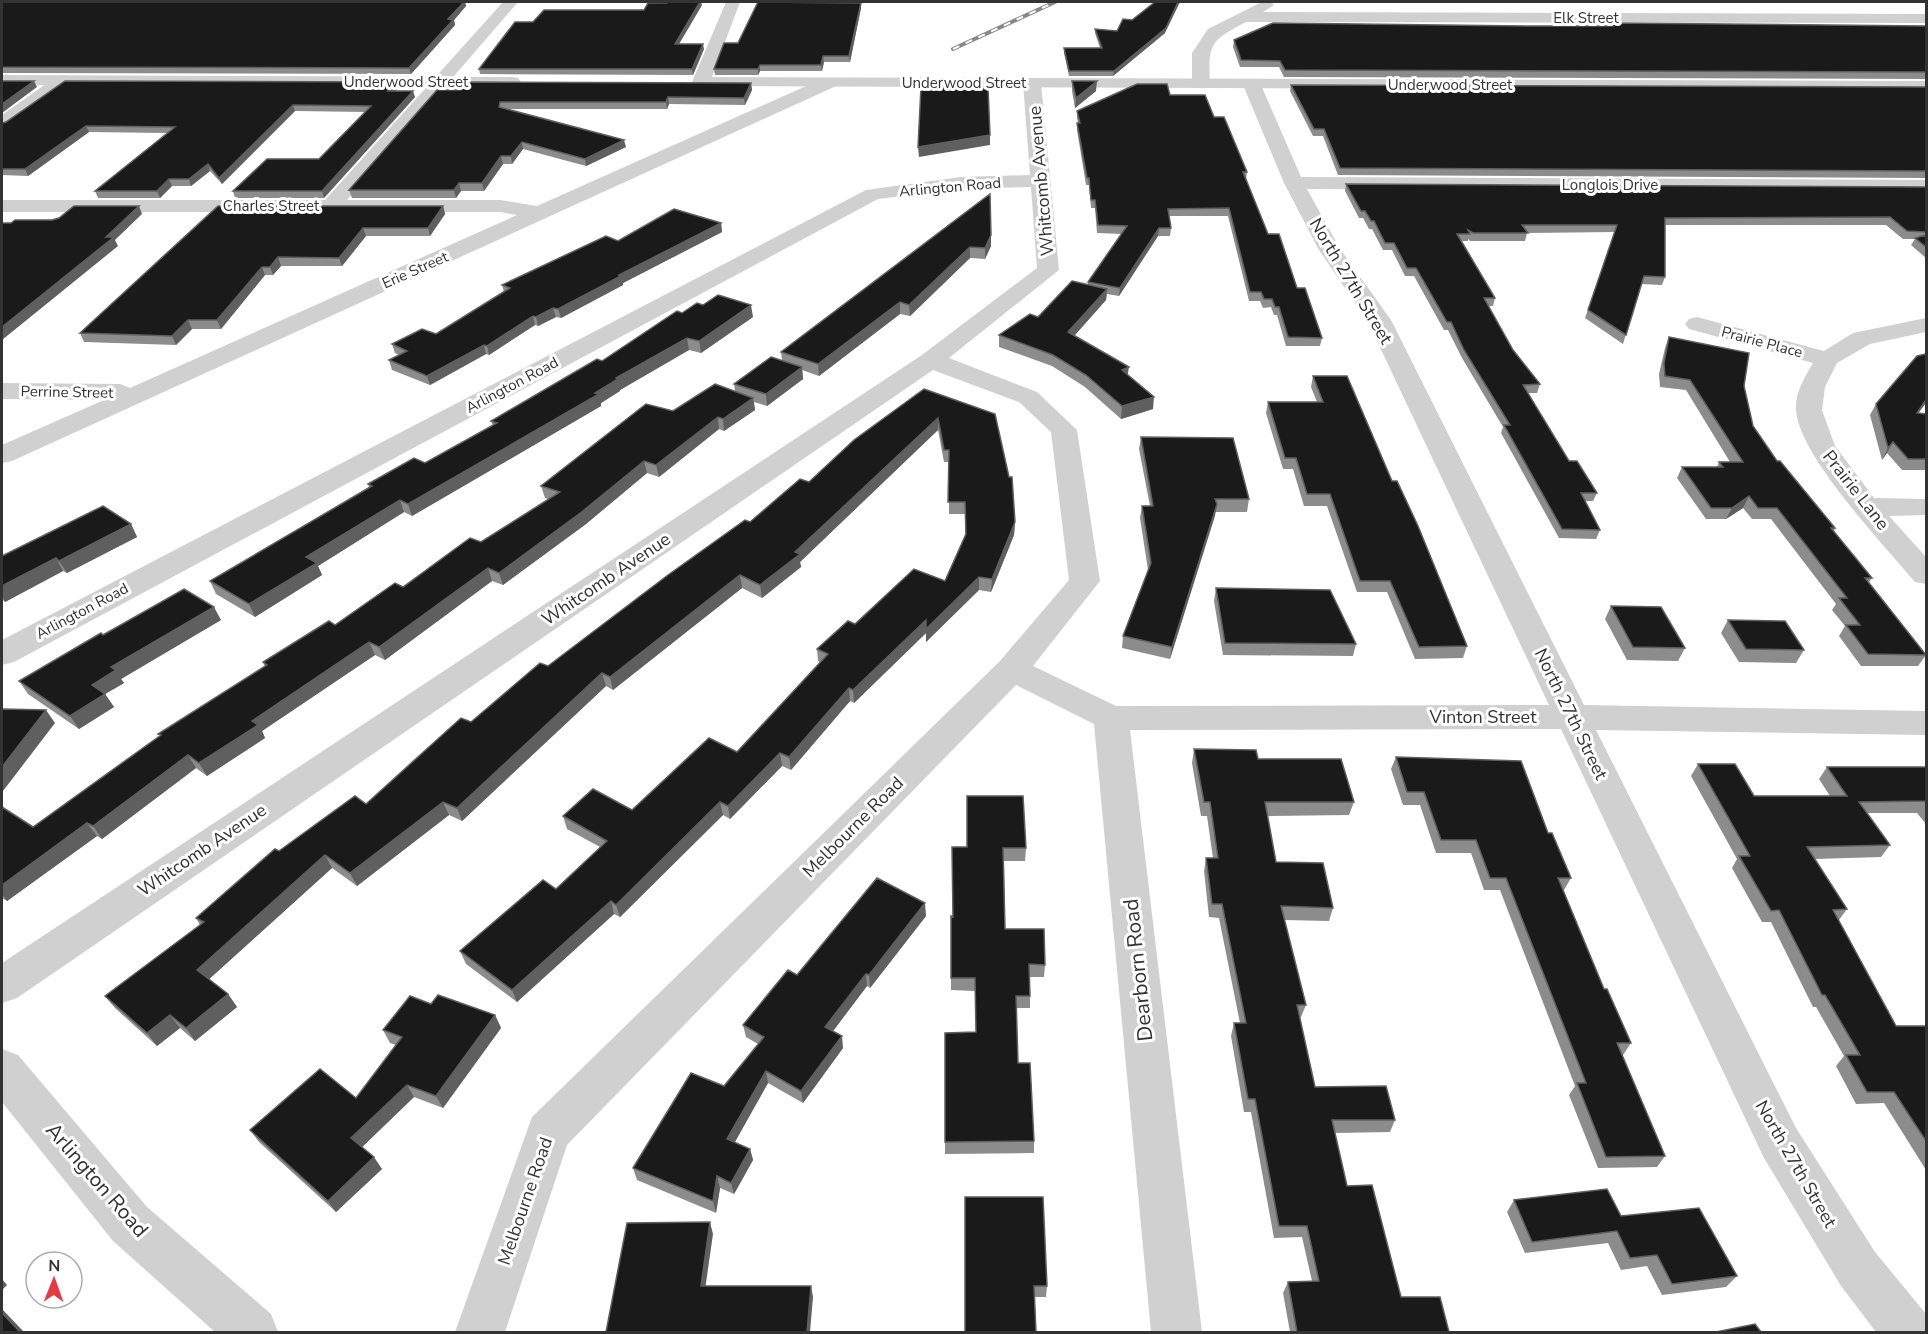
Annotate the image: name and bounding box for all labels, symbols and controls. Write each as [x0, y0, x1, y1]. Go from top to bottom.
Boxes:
street label: Elk Street [1553, 8, 1619, 28]
street label: Underwood Street [344, 72, 469, 92]
street label: Underwood Street [902, 73, 1027, 93]
street label: Underwood Street [1388, 75, 1513, 95]
street label: Whitcomb Avenue [1022, 105, 1060, 257]
street label: Arlington Road [898, 173, 1002, 201]
street label: Longlois Drive [1562, 175, 1658, 195]
street label: Charles Street [223, 196, 320, 216]
street label: North 27th Street [1304, 213, 1399, 349]
street label: Erie Street [379, 246, 452, 293]
street label: Prairie Place [1719, 322, 1805, 362]
street label: Arlington Road [462, 352, 562, 418]
street label: Perrine Street [21, 381, 114, 403]
street label: Prairie Lane [1817, 445, 1895, 535]
street label: Whitcomb Avenue [537, 527, 675, 631]
street label: Arlington Road [32, 578, 132, 644]
street label: North 27th Street [1529, 644, 1613, 784]
street label: Vinton Street [1429, 705, 1537, 729]
street label: Melbourne Road [797, 771, 909, 883]
street label: Whitcomb Avenue [133, 798, 271, 902]
street label: Dearborn Road [1117, 897, 1159, 1043]
street label: North 27th Street [1750, 1096, 1843, 1233]
street label: Arlington Road [39, 1117, 155, 1243]
street label: Melbourne Road [492, 1134, 558, 1268]
north arrow [24, 1250, 84, 1310]
text: N [48, 1255, 60, 1277]

